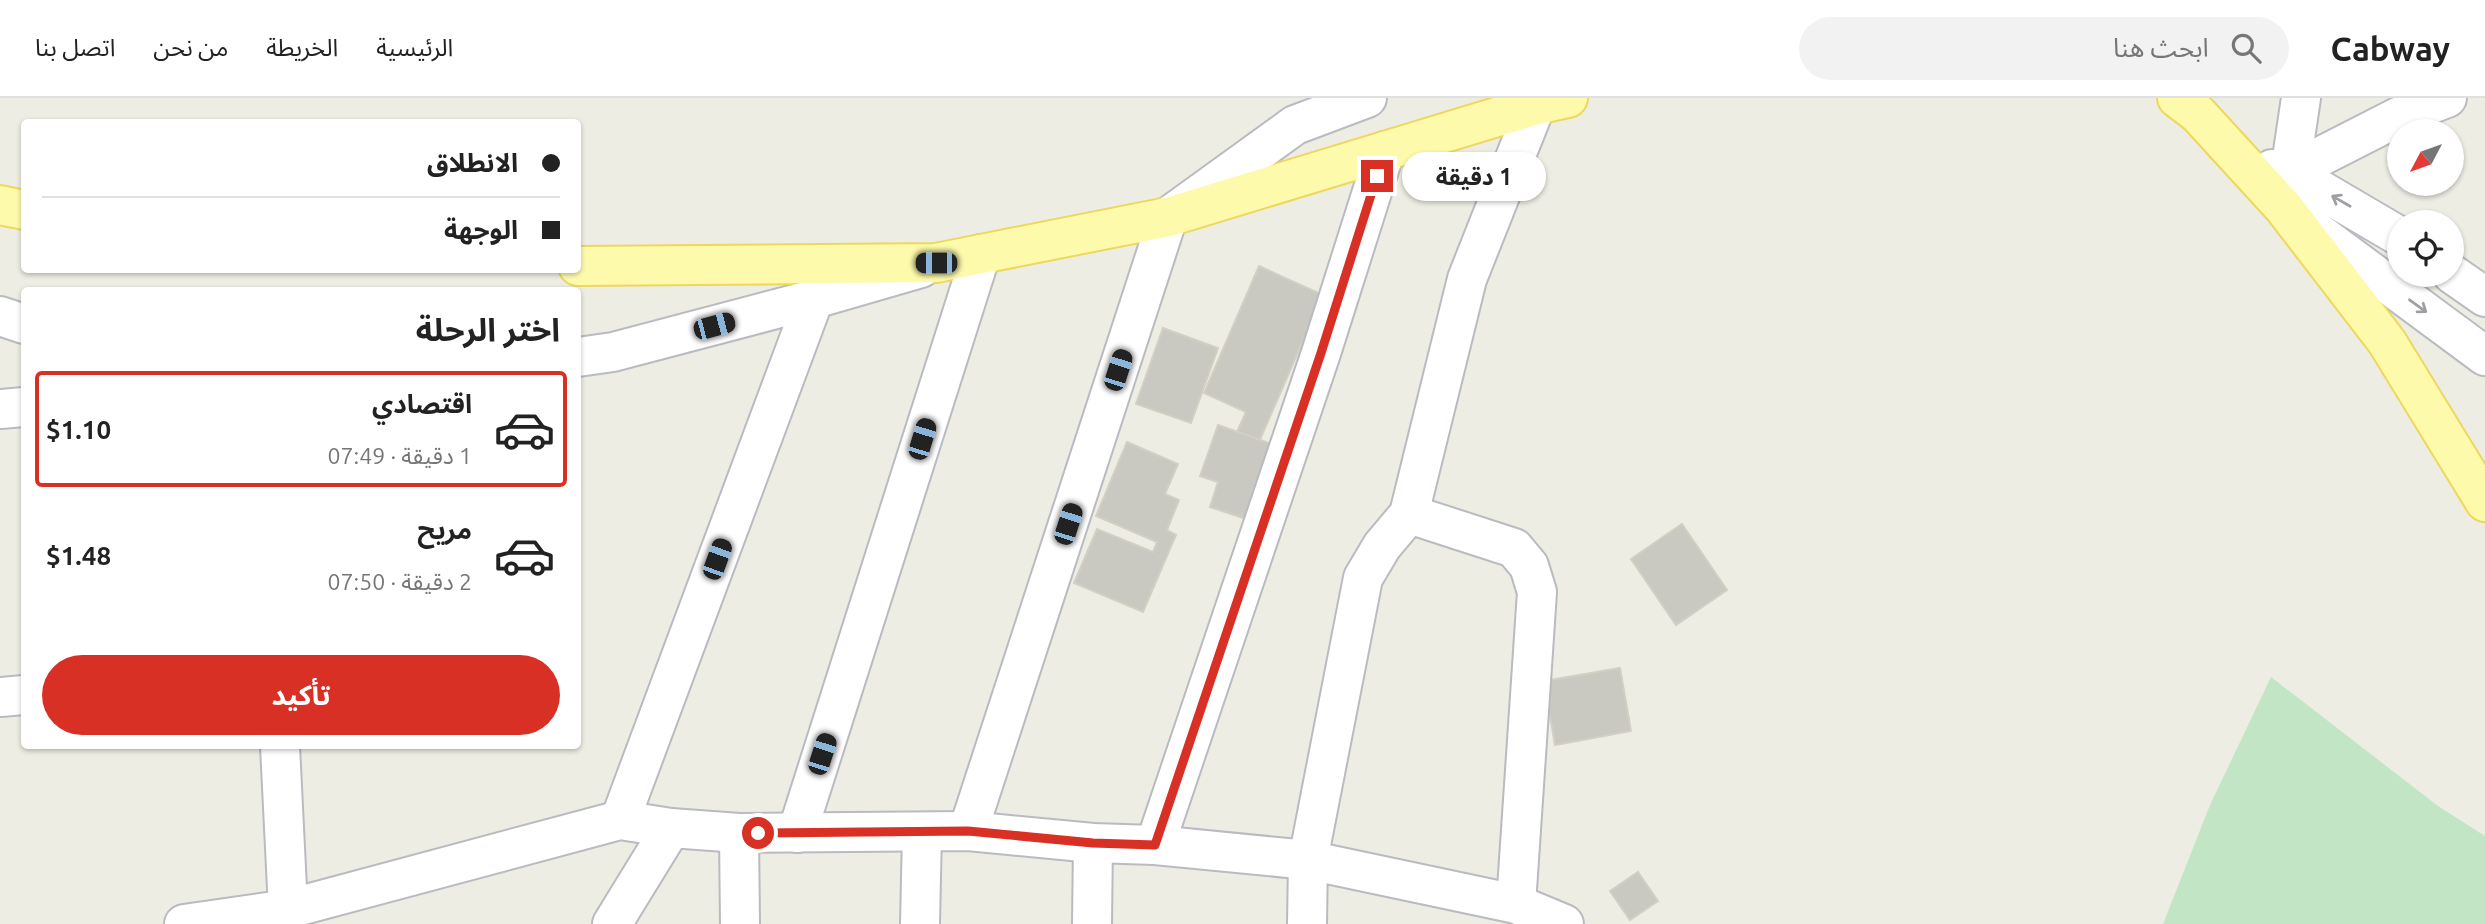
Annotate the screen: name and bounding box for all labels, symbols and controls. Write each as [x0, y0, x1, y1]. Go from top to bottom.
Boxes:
search box [1799, 17, 2289, 80]
icon: search [2227, 29, 2265, 67]
text: Cabway [2331, 30, 2450, 67]
text: ابحث هنا [2113, 33, 2209, 62]
text: اتصل بنا [35, 34, 115, 61]
text: من نحن [153, 34, 228, 61]
text: الخريطة [266, 34, 338, 61]
text: الرئيسية [376, 34, 453, 61]
north arrow [2387, 119, 2464, 196]
map controls [2387, 119, 2464, 287]
text: الانطلاق [427, 148, 518, 177]
callout: 1 دقيقة [1402, 152, 1545, 200]
route end [1361, 160, 1393, 192]
text: 1 دقيقة [1436, 164, 1512, 189]
one-way arrow [2331, 194, 2352, 207]
button: locate [2387, 210, 2464, 287]
text: الوجهة [444, 215, 518, 244]
car [916, 253, 958, 274]
one-way arrow [2408, 299, 2427, 314]
car [691, 310, 738, 342]
text: اختر الرحلة [416, 311, 560, 347]
car [1102, 347, 1135, 393]
text: اقتصادي [372, 389, 472, 418]
icon: car [493, 398, 556, 461]
text: $1.10 [46, 415, 111, 444]
car [906, 416, 939, 462]
text: 1 دقيقة · 07:49 [328, 443, 472, 468]
car [1052, 501, 1085, 547]
text: مريح [417, 515, 472, 544]
icon: car [493, 524, 556, 587]
car [700, 536, 735, 582]
text: $1.48 [46, 541, 111, 570]
text: 2 دقيقة · 07:50 [328, 569, 472, 594]
button: تأكيد [42, 655, 560, 735]
car [806, 731, 839, 777]
route start [742, 817, 774, 849]

